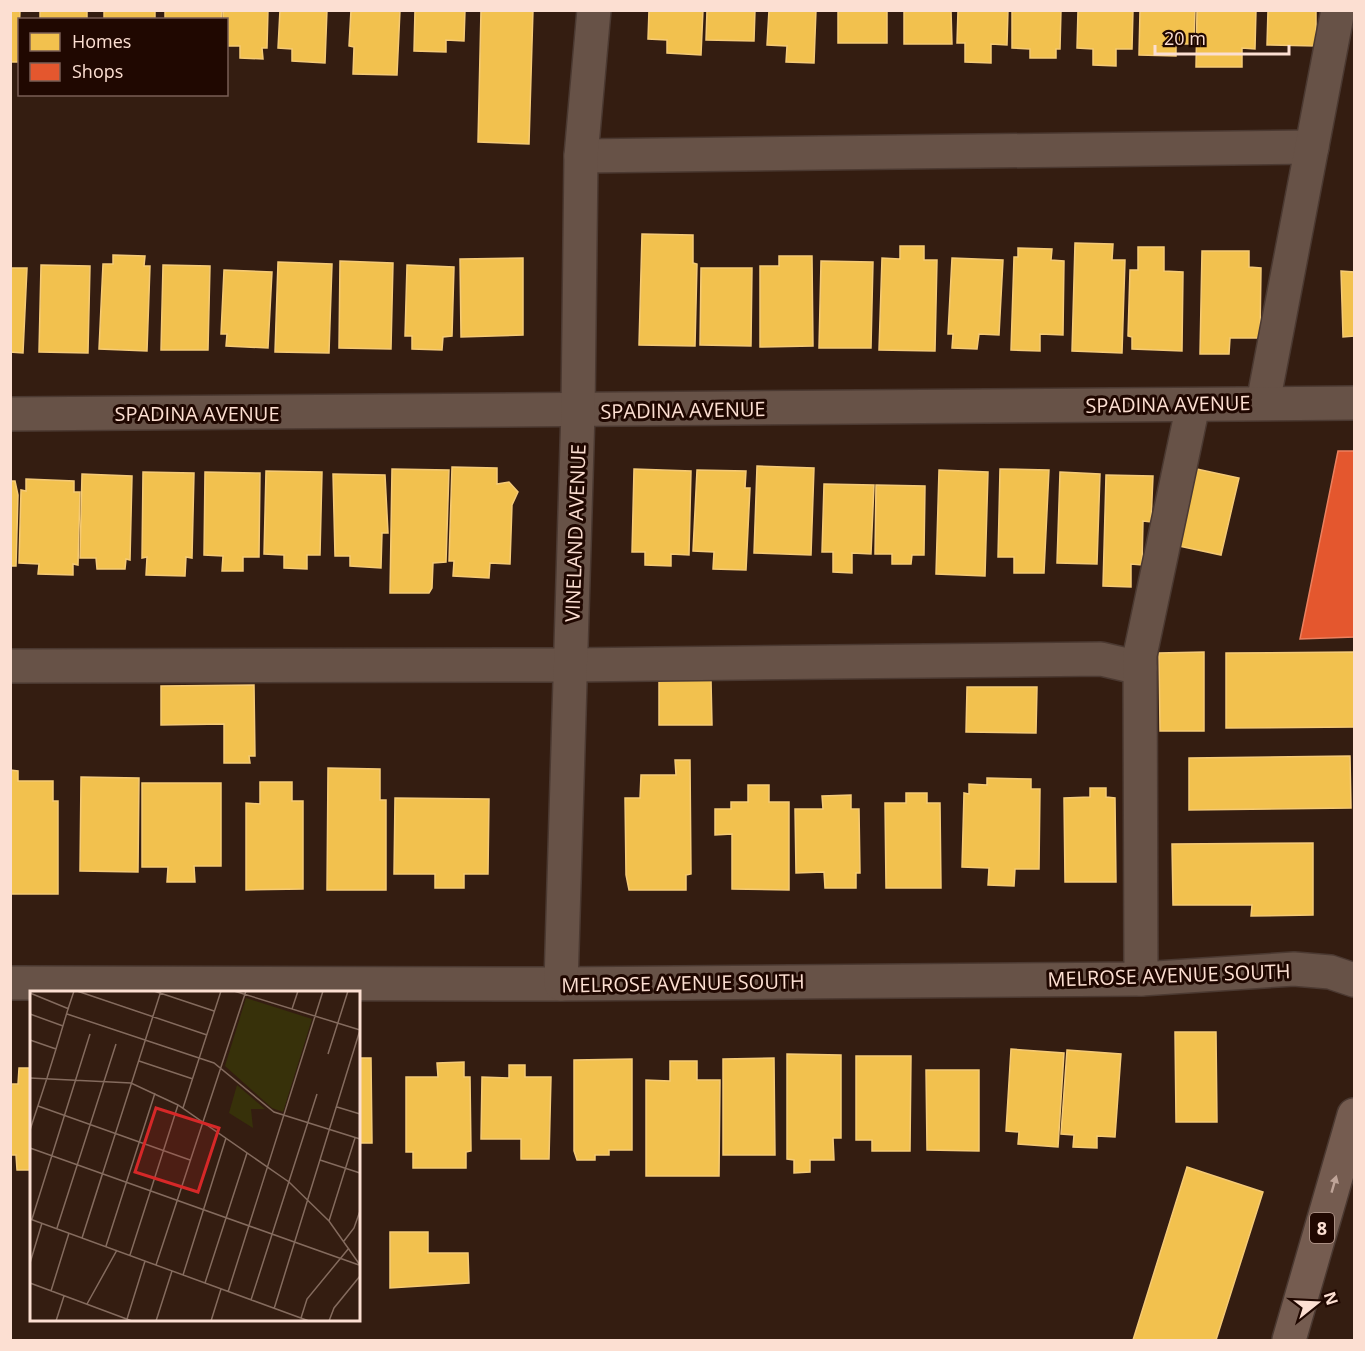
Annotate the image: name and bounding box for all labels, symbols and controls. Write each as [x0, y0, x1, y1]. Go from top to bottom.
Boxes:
legend [18, 18, 228, 96]
scale bar [1155, 18, 1288, 56]
text: 20 m [1164, 26, 1206, 50]
text: Homes [72, 29, 131, 53]
text: Shops [72, 59, 123, 83]
street label: SPADINA AVENUE [1085, 389, 1251, 419]
street label: SPADINA AVENUE [600, 395, 766, 425]
street label: SPADINA AVENUE [114, 400, 280, 427]
street label: VINELAND AVENUE [558, 444, 592, 622]
street label: MELROSE AVENUE SOUTH [1047, 957, 1291, 993]
street label: MELROSE AVENUE SOUTH [561, 967, 805, 999]
inset map [30, 991, 360, 1321]
one-way arrow [1330, 1174, 1340, 1193]
road number: 8 [1310, 1213, 1334, 1243]
north arrow [1287, 1273, 1347, 1333]
text: N [1319, 1289, 1344, 1308]

